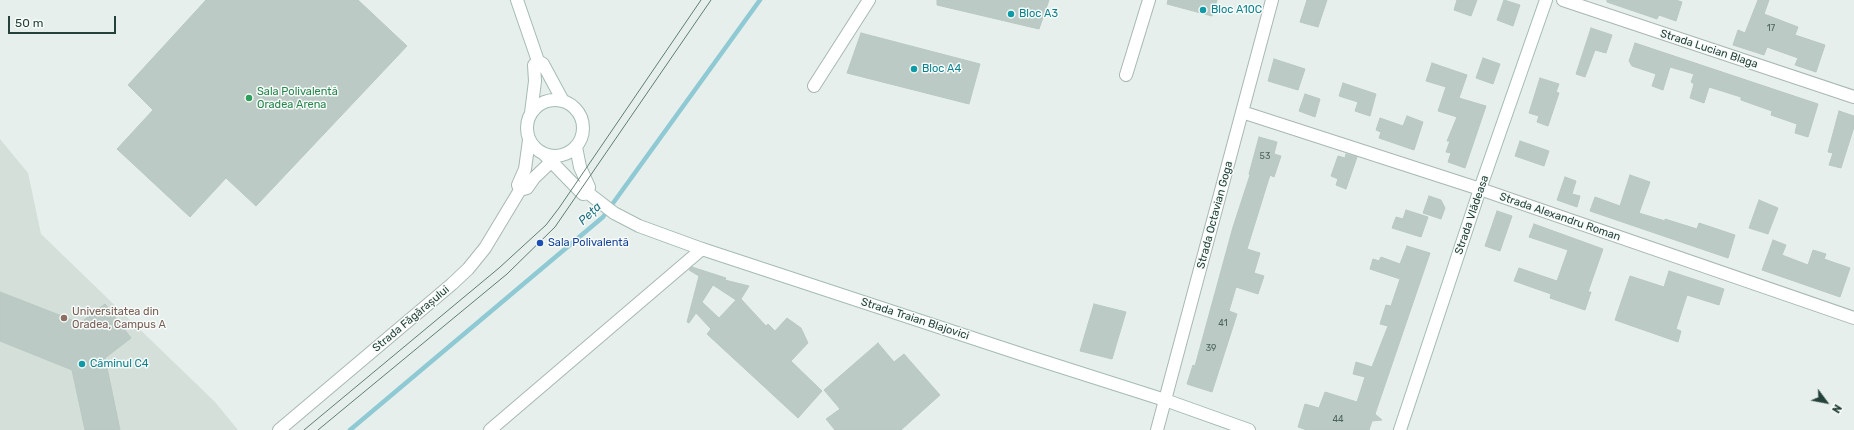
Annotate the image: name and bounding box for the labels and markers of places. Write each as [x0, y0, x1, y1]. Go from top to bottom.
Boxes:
place label: Bloc A10C [1211, 3, 1262, 17]
marker: Bloc A10C [1198, 5, 1208, 15]
place label: Bloc A3 [1019, 7, 1058, 21]
marker: Bloc A3 [1006, 9, 1016, 19]
place label: Bloc A4 [922, 62, 961, 76]
marker: Bloc A4 [909, 64, 919, 74]
place label: Sala Polivalentă Oradea Arena [257, 85, 338, 111]
marker: Sala Polivalentă Oradea Arena [244, 93, 254, 103]
place label: Sala Polivalentă [548, 236, 629, 250]
marker: Sala Polivalentă [535, 238, 545, 248]
place label: Universitatea din Oradea, Campus A [72, 305, 166, 331]
marker: Universitatea din Oradea, Campus A [59, 313, 69, 323]
place label: Căminul C4 [90, 357, 149, 371]
marker: Căminul C4 [77, 359, 87, 369]

